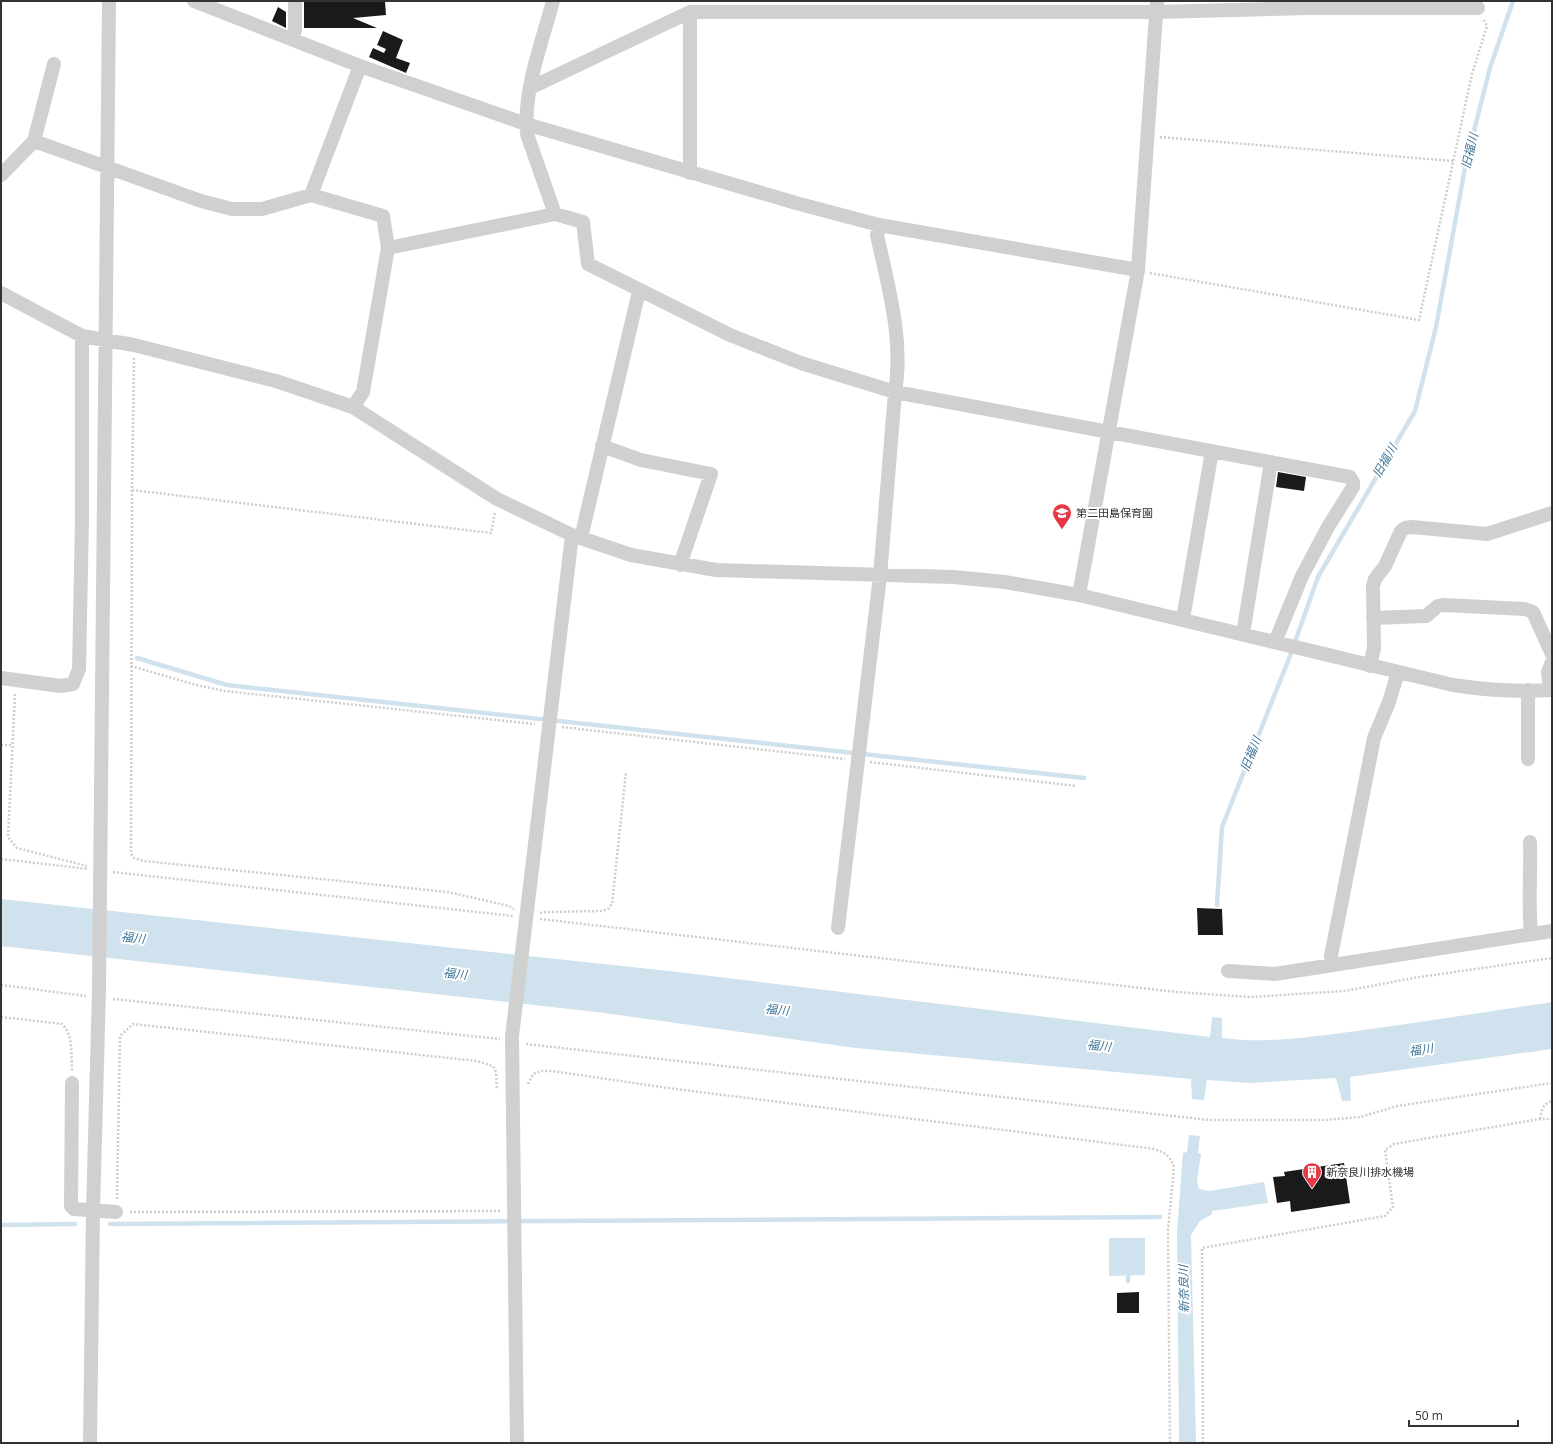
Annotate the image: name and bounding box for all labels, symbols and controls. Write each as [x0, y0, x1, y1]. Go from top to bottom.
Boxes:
water label: 旧福川 [1457, 129, 1482, 170]
water label: 旧福川 [1368, 439, 1402, 481]
school or university icon: 第二田島保育園 [1051, 502, 1073, 530]
place label: 第二田島保育園 [1076, 505, 1153, 520]
water label: 旧福川 [1236, 732, 1266, 774]
water label: 福川 [120, 928, 148, 947]
water label: 福川 [442, 964, 470, 983]
water label: 福川 [764, 1000, 792, 1019]
water label: 福川 [1086, 1036, 1114, 1055]
water label: 福川 [1408, 1039, 1436, 1060]
building icon: 新奈良川排水機場 [1301, 1161, 1323, 1189]
place label: 新奈良川排水機場 [1326, 1164, 1414, 1179]
water label: 新奈良川 [1175, 1263, 1192, 1313]
scale bar [1409, 1402, 1518, 1428]
text: 50 m [1415, 1407, 1443, 1424]

